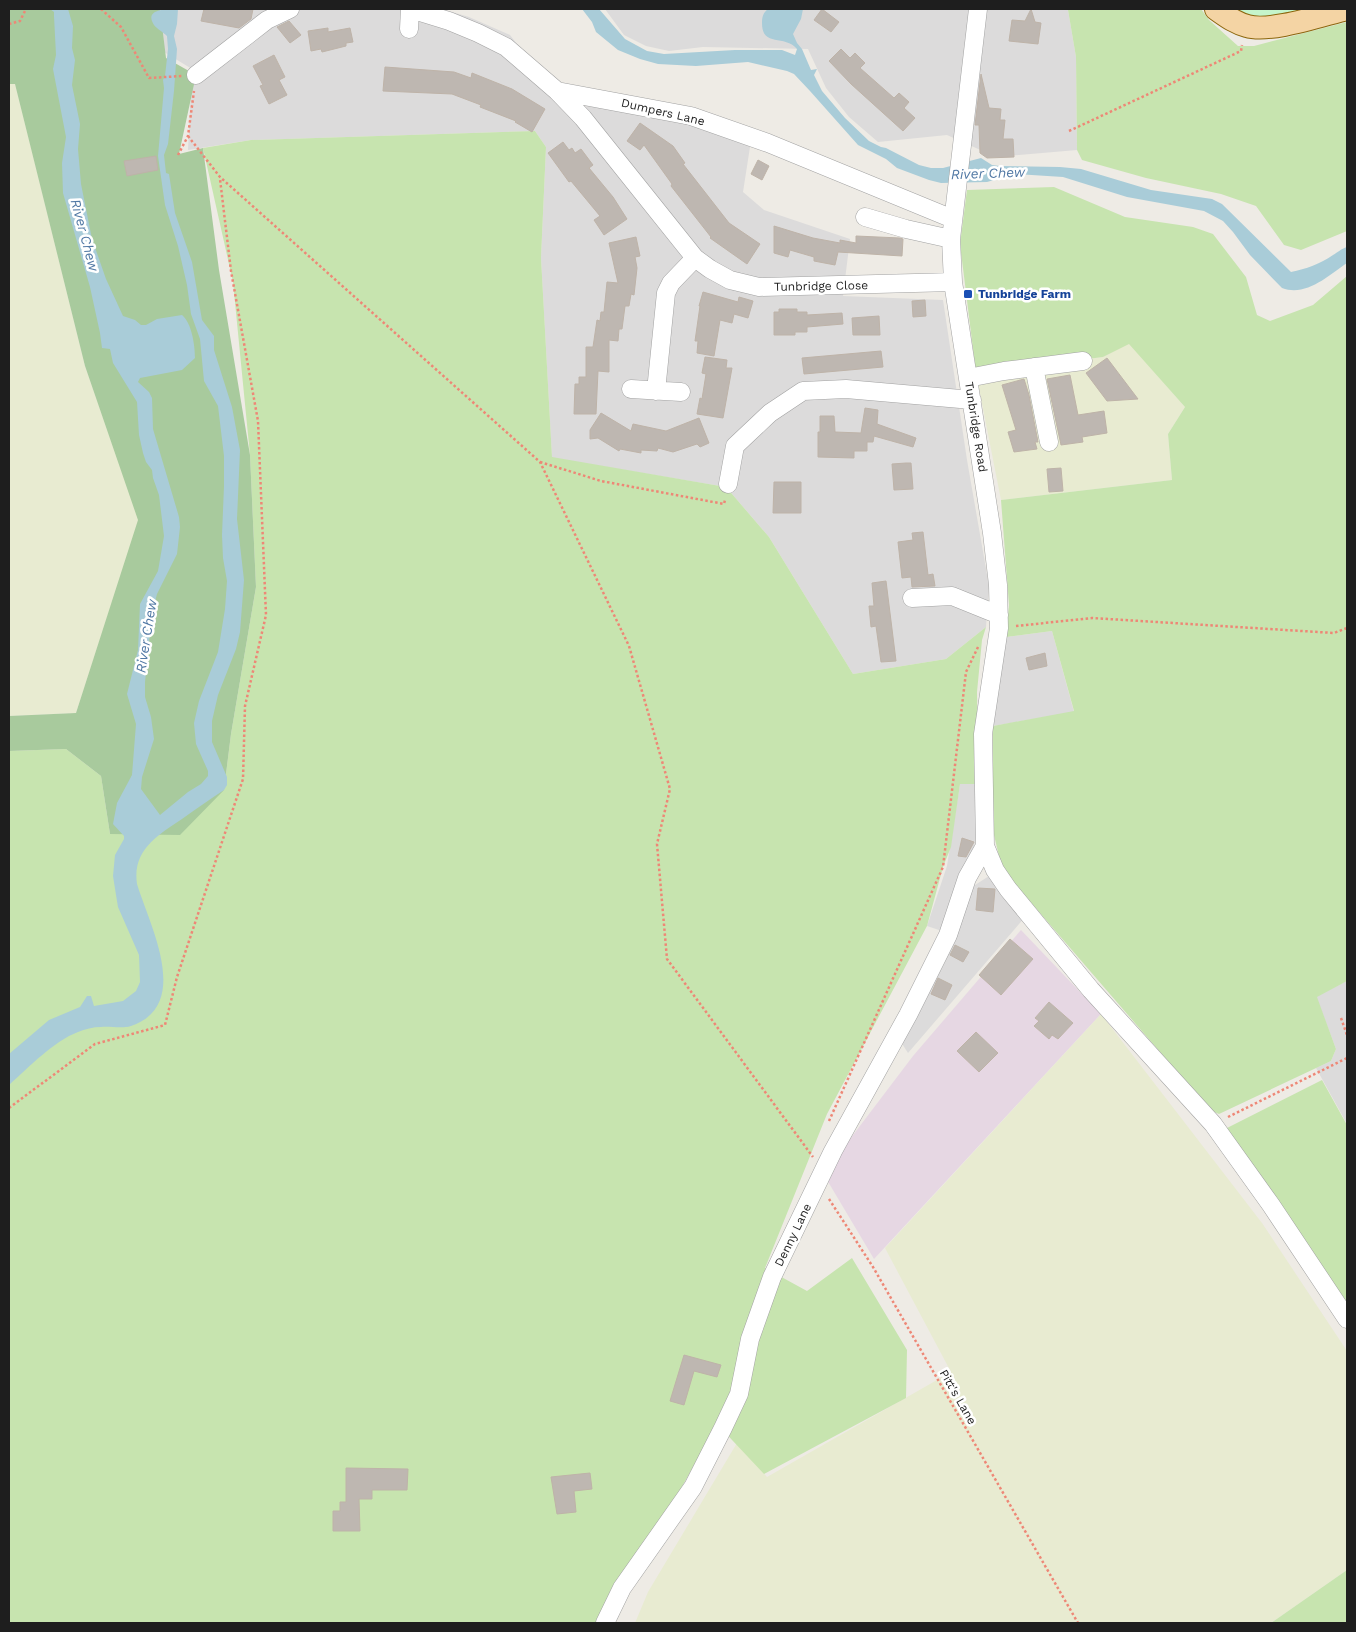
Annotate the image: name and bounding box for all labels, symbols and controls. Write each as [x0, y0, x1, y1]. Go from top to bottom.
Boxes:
street label: Dumpers Lane [620, 96, 706, 128]
water label: River Chew [951, 164, 1026, 182]
water label: River Chew [68, 197, 103, 274]
street label: Tunbridge Close [774, 278, 868, 294]
place label: Tunbridge Farm [978, 287, 1071, 301]
marker: Tunbridge Farm [962, 288, 974, 300]
street label: Tunbridge Road [962, 381, 990, 473]
water label: River Chew [132, 597, 160, 674]
street label: Denny Lane [772, 1201, 814, 1269]
street label: Pitt's Lane [937, 1367, 979, 1427]

